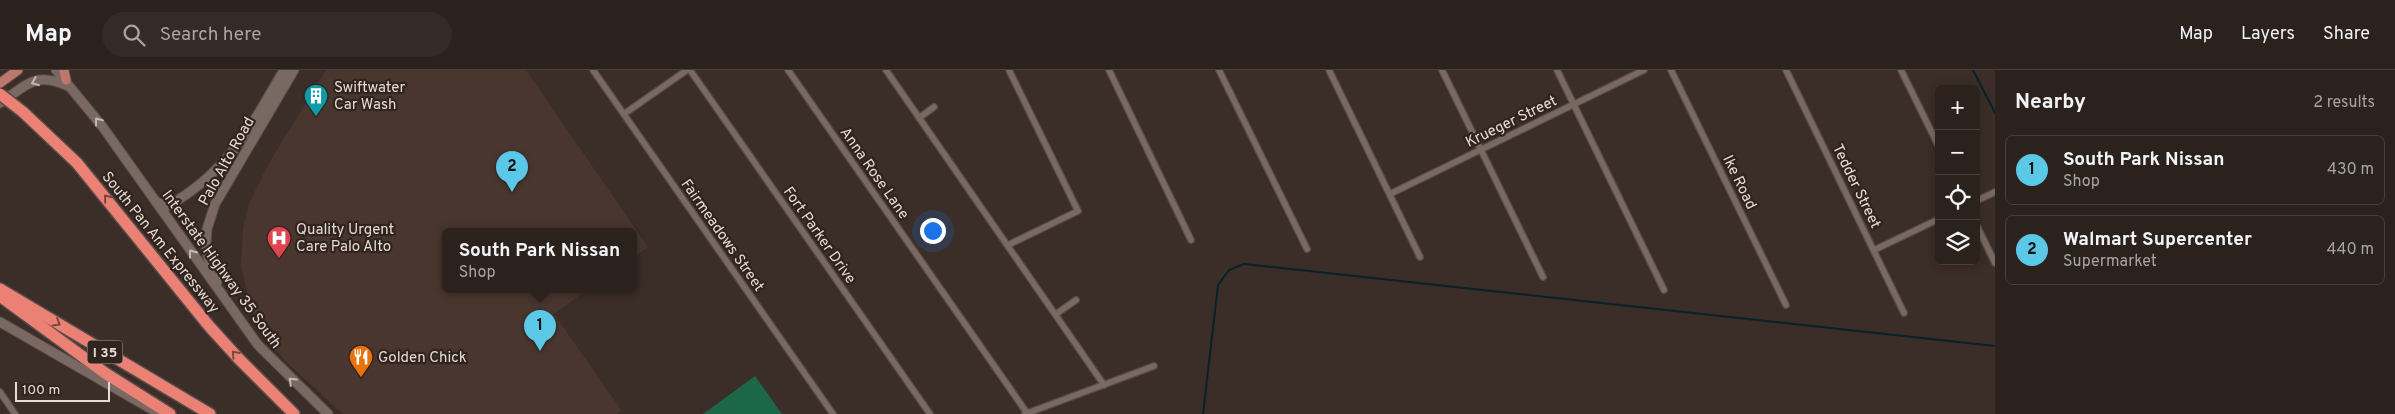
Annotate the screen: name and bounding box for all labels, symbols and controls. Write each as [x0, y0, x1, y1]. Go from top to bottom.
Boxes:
search box [102, 12, 452, 57]
text: Map [25, 20, 72, 50]
icon: search [120, 21, 148, 49]
text: Search here [160, 23, 261, 47]
text: Map [2179, 23, 2213, 46]
text: Layers [2241, 23, 2295, 46]
text: Share [2323, 23, 2370, 46]
one-way arrow [31, 75, 40, 86]
place label: Swiftwater Car Wash [334, 79, 405, 115]
building icon: Swiftwater Car Wash [303, 83, 329, 117]
map controls [1935, 85, 1980, 265]
button: + [1935, 85, 1980, 130]
text: Nearby [2015, 89, 2086, 116]
street label: Krueger Street [1463, 92, 1561, 153]
text: 2 results [2313, 93, 2375, 113]
street label: Palo Alto Road [195, 114, 260, 209]
one-way arrow [95, 117, 104, 127]
street label: Anna Rose Lane [835, 124, 913, 224]
button: − [1935, 130, 1980, 175]
street label: Tedder Street [1827, 141, 1884, 232]
text: South Park Nissan [2063, 148, 2225, 172]
pin: 2 [496, 151, 528, 192]
street label: Ike Road [1717, 152, 1760, 213]
text: 1 [2029, 160, 2035, 180]
text: 430 m [2327, 160, 2374, 180]
street label: South Pan Am Expressway [97, 168, 223, 318]
text: Shop [2063, 172, 2100, 192]
button: locate [1935, 175, 1980, 220]
street label: Fairmeadows Street [676, 176, 768, 296]
street label: Fort Parker Drive [778, 184, 859, 288]
street label: Interstate Highway 35 South [157, 187, 285, 353]
one-way arrow [105, 195, 113, 204]
your location [920, 218, 946, 244]
button: layers [1935, 220, 1980, 265]
place label: Quality Urgent Care Palo Alto [296, 221, 394, 257]
hospital icon: Quality Urgent Care Palo Alto [266, 225, 292, 259]
popup [442, 228, 637, 293]
text: Walmart Supercenter [2063, 228, 2252, 252]
text: South Park Nissan [459, 239, 620, 263]
text: 2 [2027, 240, 2037, 260]
text: 440 m [2327, 240, 2374, 260]
one-way arrow [188, 250, 198, 259]
text: Supermarket [2063, 252, 2157, 272]
text: Shop [459, 263, 495, 283]
pin: 1 [524, 310, 556, 351]
one-way arrow [51, 317, 60, 327]
road number: I 35 [88, 340, 122, 364]
restaurant icon: Golden Chick [348, 344, 374, 378]
place label: Golden Chick [378, 349, 467, 368]
one-way arrow [232, 351, 241, 360]
one-way arrow [289, 378, 298, 387]
scale bar [15, 379, 110, 402]
text: 100 m [22, 382, 60, 399]

